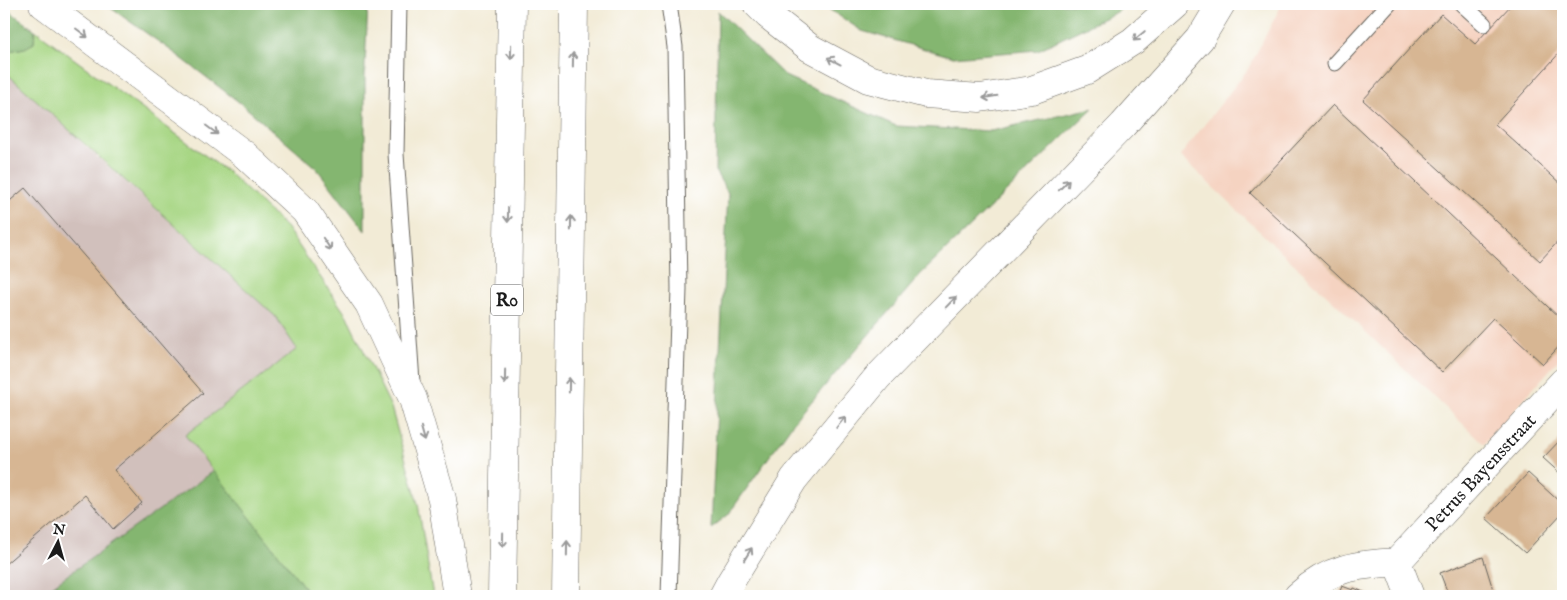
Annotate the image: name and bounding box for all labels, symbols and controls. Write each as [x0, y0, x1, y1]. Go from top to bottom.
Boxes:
one-way arrow [75, 28, 89, 38]
one-way arrow [1132, 31, 1145, 42]
one-way arrow [506, 44, 516, 60]
one-way arrow [568, 52, 578, 68]
one-way arrow [827, 56, 842, 66]
one-way arrow [982, 92, 998, 102]
one-way arrow [205, 125, 219, 135]
one-way arrow [1058, 179, 1070, 192]
one-way arrow [503, 206, 513, 223]
one-way arrow [566, 215, 576, 231]
one-way arrow [322, 236, 332, 250]
road number: R0 [491, 284, 523, 316]
one-way arrow [945, 296, 957, 308]
one-way arrow [500, 369, 510, 385]
one-way arrow [564, 377, 574, 394]
street label: Petrus Bayensstraat [1421, 409, 1542, 537]
one-way arrow [836, 415, 847, 428]
one-way arrow [419, 426, 429, 442]
north arrow [32, 518, 82, 568]
text: N [51, 520, 66, 540]
one-way arrow [498, 532, 508, 548]
one-way arrow [562, 540, 572, 556]
one-way arrow [743, 548, 753, 562]

